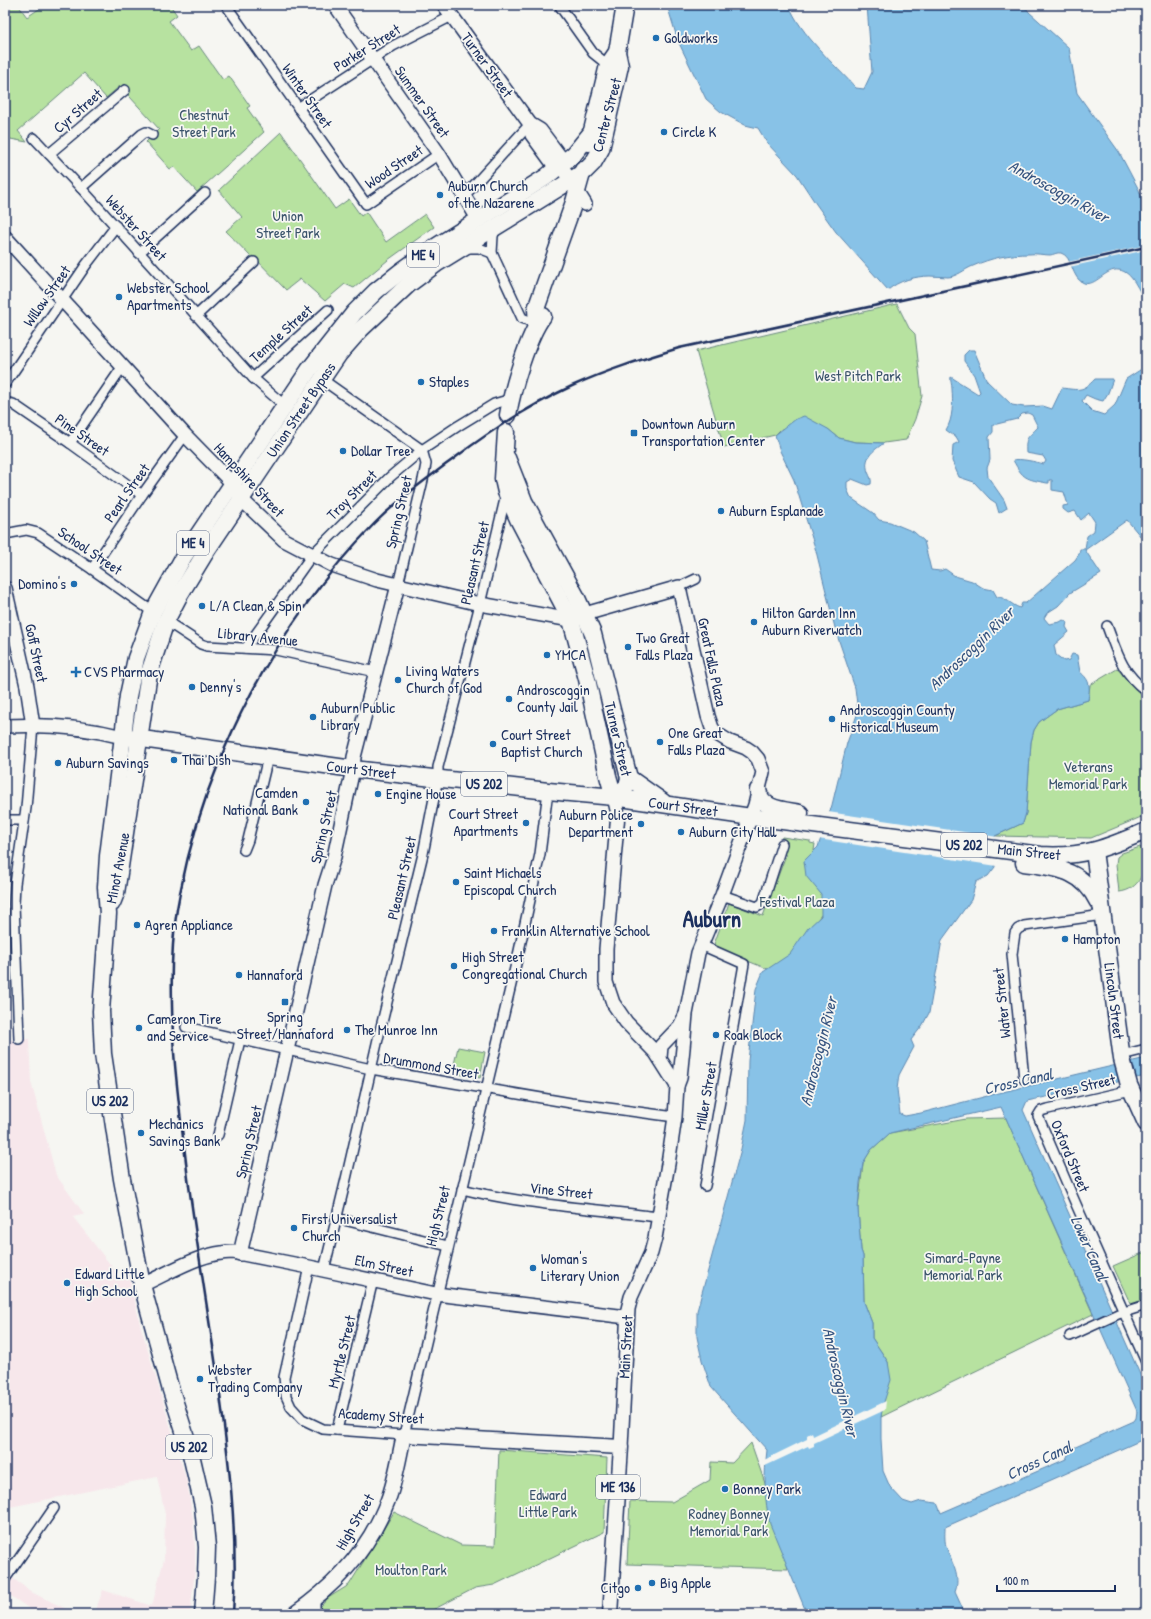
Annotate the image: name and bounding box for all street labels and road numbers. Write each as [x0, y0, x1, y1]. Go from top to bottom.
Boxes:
street label: Parker Street [329, 18, 405, 76]
street label: Turner Street [457, 28, 519, 102]
street label: Winter Street [277, 59, 338, 133]
street label: Summer Street [390, 62, 455, 143]
street label: Center Street [587, 75, 627, 154]
street label: Cyr Street [49, 83, 107, 138]
street label: Wood Street [361, 139, 427, 194]
street label: Webster Street [101, 190, 172, 266]
road number: ME 4 [407, 243, 439, 267]
street label: Willow Street [18, 260, 76, 331]
street label: Temple Street [245, 299, 317, 368]
street label: Union Street Bypass [261, 358, 340, 462]
street label: Pine Street [51, 408, 114, 461]
street label: Hampshire Street [209, 438, 290, 522]
street label: Pearl Street [99, 458, 155, 526]
street label: Troy Street [322, 464, 382, 525]
street label: Spring Street [380, 473, 417, 550]
street label: Pleasant Street [455, 518, 494, 607]
street label: School Street [54, 521, 127, 580]
road number: ME 4 [177, 531, 209, 555]
street label: Great Falls Plaza [693, 616, 732, 708]
street label: Goff Street [20, 622, 53, 685]
street label: Library Avenue [217, 622, 299, 651]
street label: Turner Street [600, 700, 637, 779]
street label: Court Street [325, 755, 398, 784]
road number: US 202 [461, 772, 507, 796]
street label: Spring Street [305, 788, 342, 865]
street label: Court Street [647, 791, 720, 822]
street label: Minot Avenue [100, 831, 135, 905]
street label: Pleasant Street [382, 833, 421, 922]
road number: US 202 [941, 833, 987, 857]
street label: Main Street [996, 838, 1062, 865]
street label: Lincoln Street [1099, 962, 1130, 1041]
street label: Water Street [987, 966, 1016, 1039]
street label: Drummond Street [382, 1047, 481, 1084]
street label: Miller Street [689, 1059, 722, 1132]
street label: Cross Street [1044, 1068, 1118, 1105]
road number: US 202 [87, 1089, 133, 1113]
street label: Spring Street [230, 1103, 267, 1180]
street label: Oxford Street [1046, 1116, 1095, 1196]
street label: Vine Street [529, 1177, 594, 1204]
street label: High Street [420, 1183, 455, 1248]
street label: Elm Street [353, 1249, 416, 1282]
street label: Myrtle Street [322, 1312, 361, 1391]
street label: Main Street [613, 1314, 638, 1379]
street label: Academy Street [338, 1402, 425, 1429]
road number: US 202 [166, 1435, 212, 1459]
road number: ME 136 [596, 1475, 640, 1499]
street label: High Street [330, 1489, 380, 1554]

